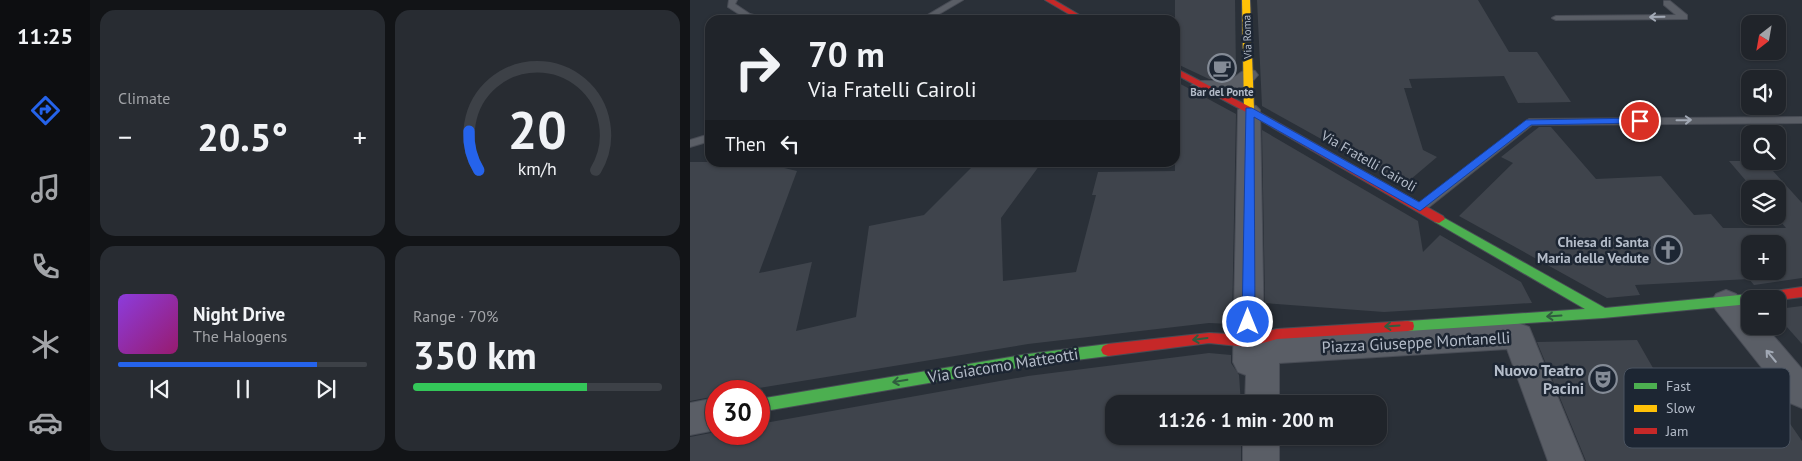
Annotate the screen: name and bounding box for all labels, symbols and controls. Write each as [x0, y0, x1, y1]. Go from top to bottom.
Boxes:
one-way arrow [1649, 12, 1665, 22]
street label: Via Roma [1239, 15, 1255, 60]
north arrow [1741, 15, 1786, 60]
map controls [1741, 15, 1786, 335]
text: 11:25 [17, 22, 73, 50]
text: 70 m [808, 31, 885, 77]
icon: right [725, 35, 790, 100]
cafe icon: Bar del Ponte [1207, 53, 1237, 83]
button: sound [1741, 70, 1786, 115]
text: Via Fratelli Cairoli [808, 75, 977, 103]
place label: Bar del Ponte [1190, 85, 1254, 99]
text: Climate [118, 88, 170, 108]
icon: directions [28, 93, 63, 128]
text: 20 [508, 96, 567, 163]
pin [1619, 100, 1661, 142]
icon: arrive [1626, 107, 1654, 135]
text: 20.5° [197, 112, 288, 161]
one-way arrow [1676, 115, 1692, 125]
text: − [118, 118, 132, 155]
text: + [353, 118, 367, 155]
button: search [1741, 125, 1786, 170]
street label: Via Fratelli Cairoli [1317, 126, 1420, 196]
icon: left [776, 130, 804, 158]
text: Then [725, 132, 766, 156]
text: km/h [518, 157, 557, 180]
icon: music [28, 171, 63, 206]
button: layers [1741, 180, 1786, 225]
place label: Chiesa di Santa Maria delle Vedute [1537, 233, 1649, 267]
church icon: Chiesa di Santa Maria delle Vedute [1653, 235, 1683, 265]
button: + [1741, 235, 1786, 280]
icon: phone [28, 249, 63, 284]
button: − [1741, 290, 1786, 335]
position arrow [1221, 295, 1273, 347]
text: Night Drive [193, 302, 285, 326]
text: Range · 70% [413, 306, 498, 326]
one-way arrow [1547, 311, 1563, 320]
one-way arrow [1385, 322, 1401, 331]
text: The Halogens [193, 326, 287, 346]
icon: climate [28, 327, 63, 362]
street label: Piazza Giuseppe Montanelli [1321, 327, 1511, 357]
text: 350 km [413, 330, 537, 379]
one-way arrow [1192, 334, 1208, 344]
street label: Via Giacomo Matteotti [925, 343, 1080, 387]
one-way arrow [1765, 349, 1776, 362]
place label: Nuovo Teatro Pacini [1494, 360, 1584, 398]
theatre icon: Nuovo Teatro Pacini [1588, 364, 1618, 394]
legend [1624, 368, 1790, 448]
icon: previous [146, 375, 174, 403]
icon: pause [229, 375, 257, 403]
icon: next [312, 375, 340, 403]
one-way arrow [893, 376, 909, 386]
text: Fast [1666, 377, 1691, 395]
speed limit sign: 30 [705, 380, 770, 445]
text: Slow [1666, 399, 1696, 417]
icon: car [28, 405, 63, 440]
text: 11:26 · 1 min · 200 m [1158, 408, 1334, 432]
text: Jam [1665, 422, 1688, 440]

